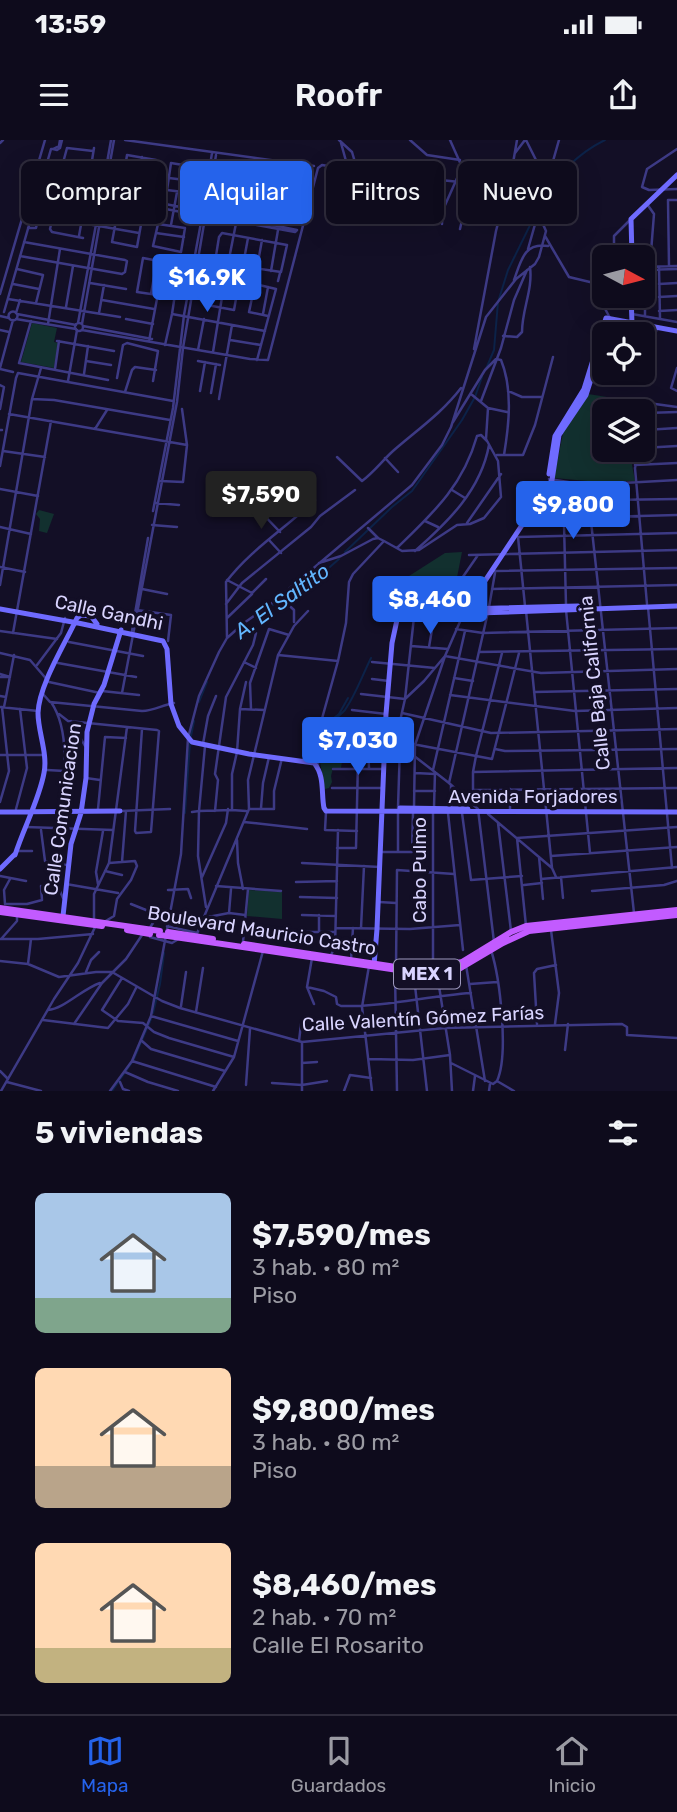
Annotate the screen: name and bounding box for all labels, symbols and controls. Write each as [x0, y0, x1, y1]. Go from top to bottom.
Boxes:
text: 13:59 [35, 9, 106, 40]
icon: menu [35, 76, 73, 114]
text: Roofr [295, 76, 382, 114]
icon: share [604, 76, 642, 114]
chip: Comprar [21, 161, 166, 224]
chip: Alquilar [180, 161, 312, 224]
chip: Filtros [326, 161, 444, 224]
chip: Nuevo [458, 161, 577, 224]
north arrow [592, 245, 654, 308]
map controls [592, 245, 655, 462]
pin: $16.9K [150, 254, 264, 314]
text: $16.9K [168, 263, 246, 291]
button: locate [592, 322, 655, 385]
button: layers [592, 399, 655, 462]
pin: $7,590 [204, 472, 318, 531]
text: $7,590 [222, 480, 300, 508]
pin: $9,800 [516, 482, 630, 541]
text: $9,800 [532, 490, 614, 518]
water label: A. El Saltito [228, 558, 334, 644]
pin: $8,460 [373, 576, 487, 636]
text: $8,460 [388, 585, 472, 613]
street label: Calle Gandhi [53, 590, 165, 635]
street label: Calle Baja California [574, 595, 615, 771]
pin: $7,030 [301, 718, 415, 777]
street label: Calle Comunicacion [39, 721, 86, 897]
text: $7,030 [318, 726, 398, 754]
street label: Avenida Forjadores [448, 785, 618, 808]
street label: Cabo Pulmo [408, 817, 431, 923]
street label: Boulevard Mauricio Castro [146, 901, 378, 960]
road number: MEX 1 [394, 960, 460, 988]
street label: Calle Valentín Gómez Farías [301, 1001, 545, 1036]
icon: filters [604, 1114, 642, 1152]
text: 5 viviendas [35, 1115, 203, 1151]
text: $7,590/mes [252, 1217, 431, 1253]
icon: home [91, 1221, 175, 1305]
text: 3 hab. · 80 m² [252, 1253, 399, 1281]
text: Piso [252, 1281, 297, 1309]
text: $9,800/mes [252, 1392, 435, 1428]
icon: home [91, 1396, 175, 1480]
text: 3 hab. · 80 m² [252, 1428, 399, 1456]
text: Piso [252, 1456, 297, 1484]
text: $8,460/mes [252, 1567, 437, 1603]
icon: home [91, 1571, 175, 1655]
text: 2 hab. · 70 m² [252, 1603, 396, 1631]
text: Calle El Rosarito [252, 1631, 424, 1659]
tab: Mapa [81, 1732, 129, 1797]
tab: Guardados [291, 1732, 386, 1797]
tab: Inicio [549, 1732, 596, 1797]

